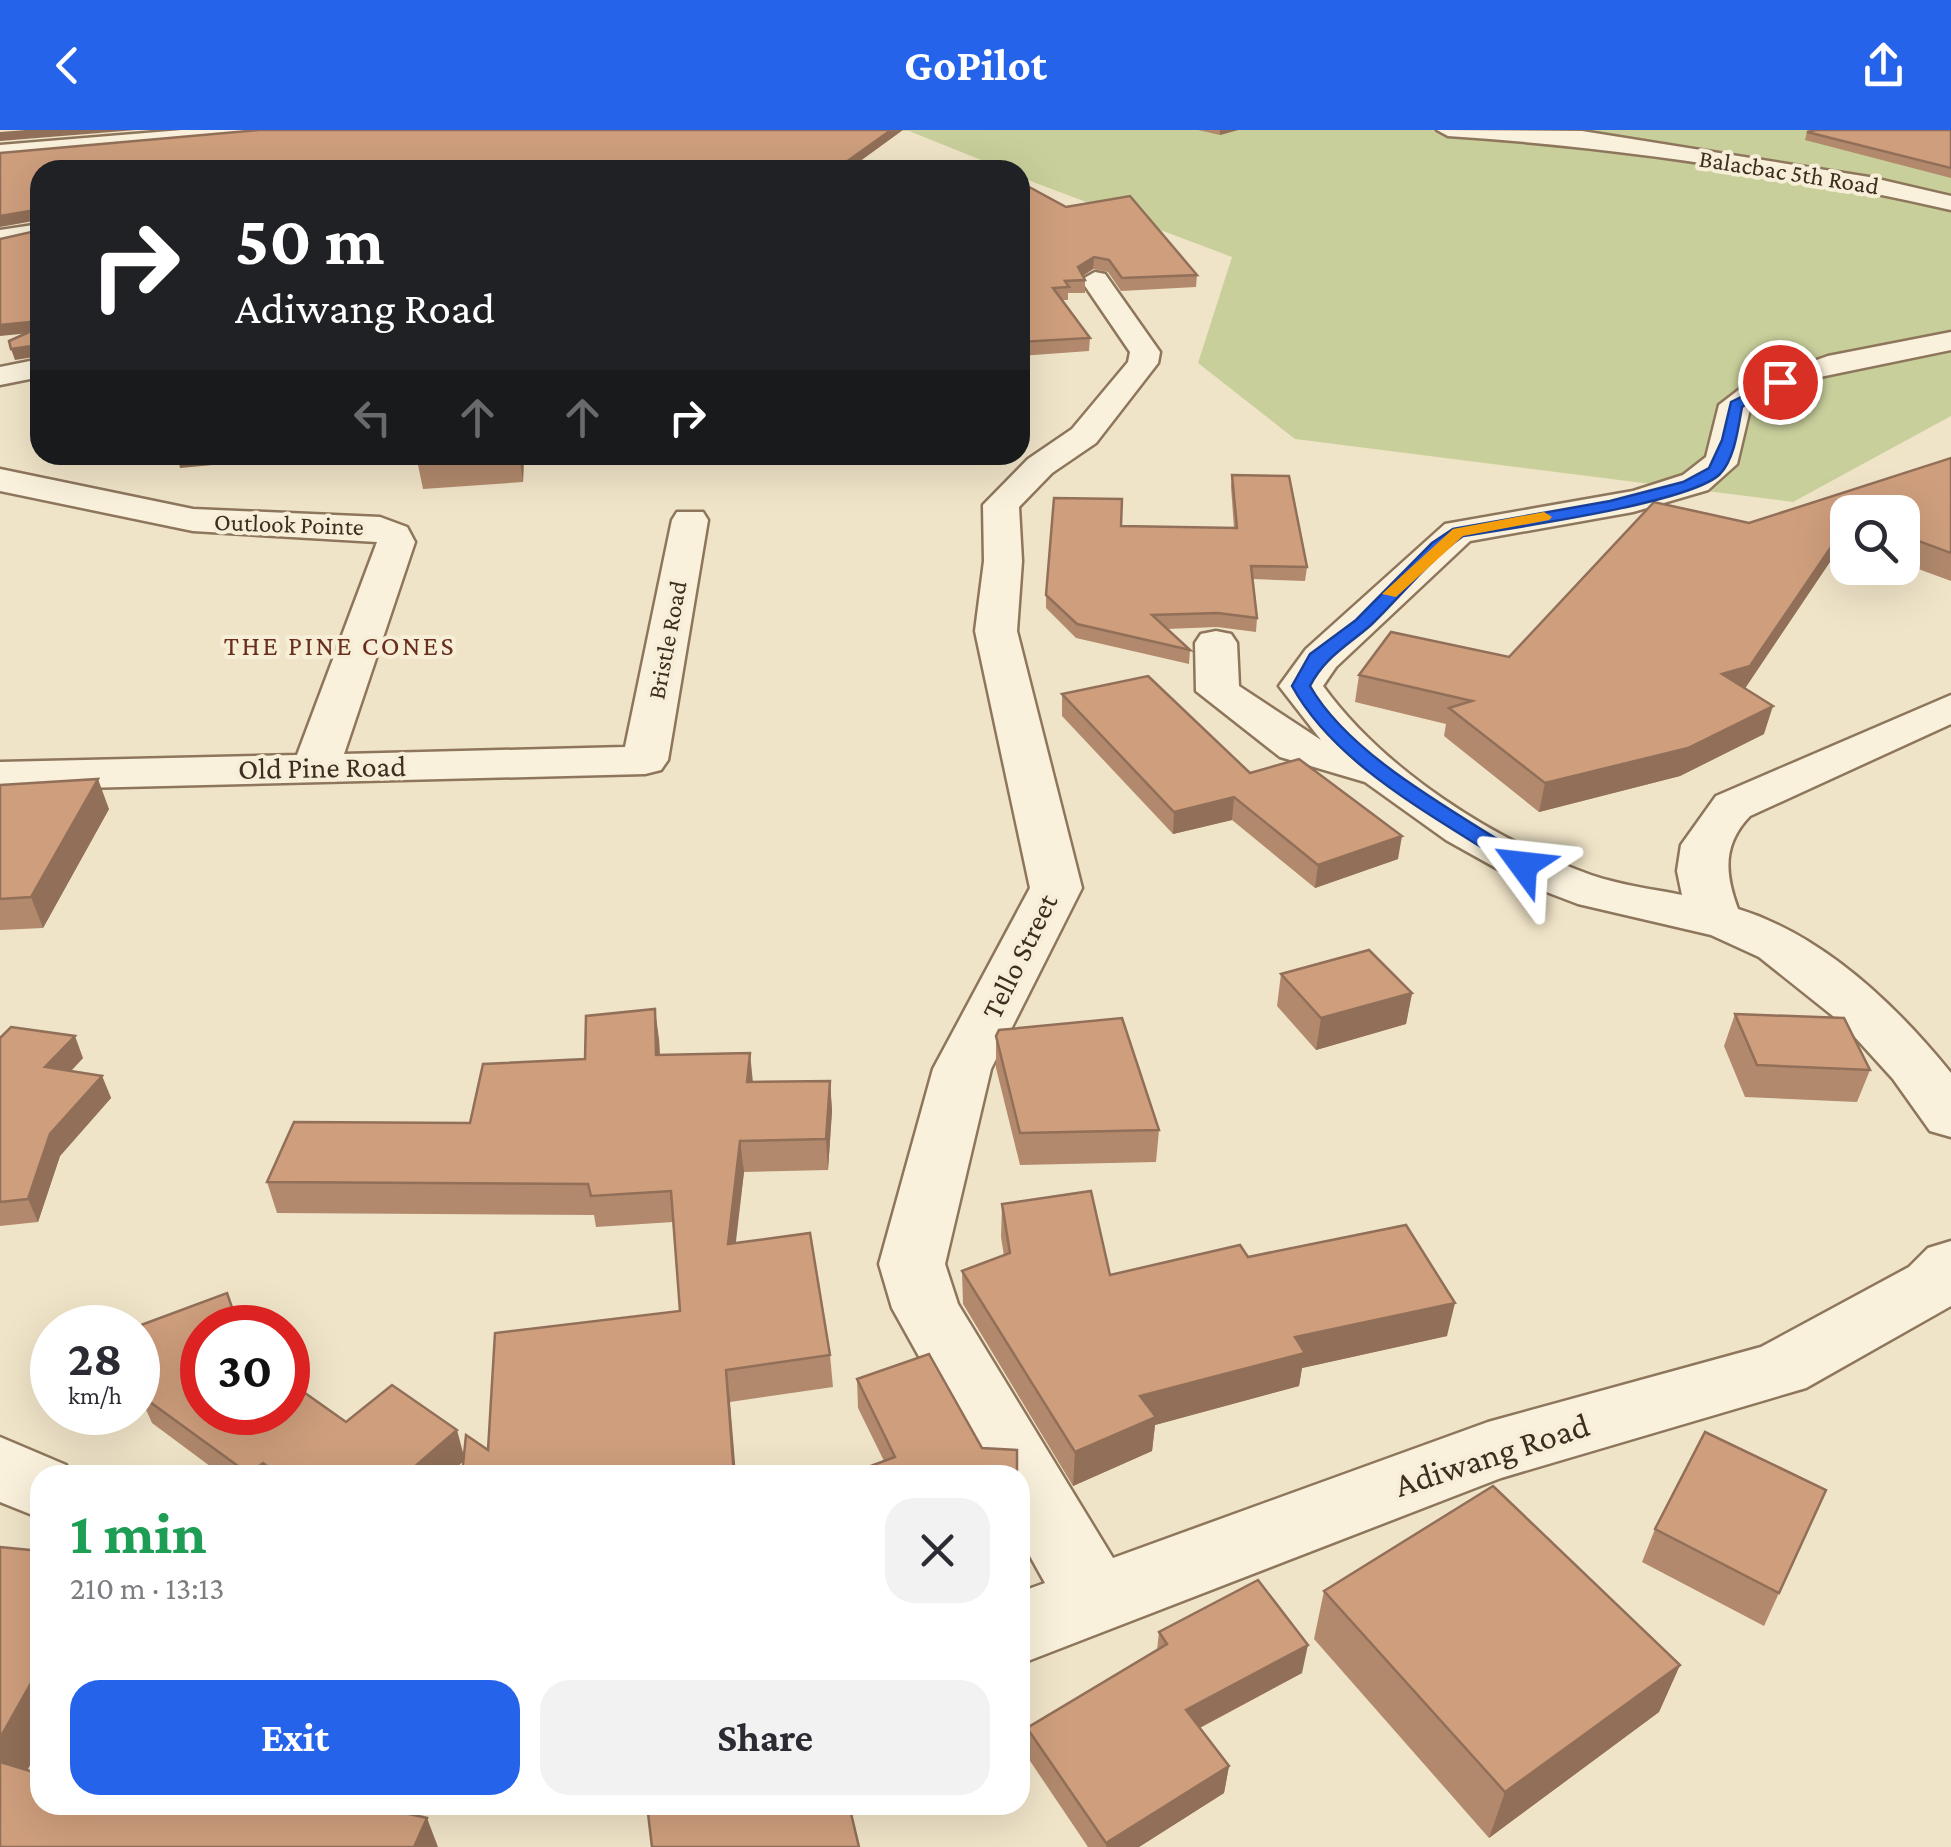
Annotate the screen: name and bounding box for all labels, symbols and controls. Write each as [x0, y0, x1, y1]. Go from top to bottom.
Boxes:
icon: back [40, 38, 95, 93]
icon: share [1856, 38, 1911, 93]
text: GoPilot [904, 40, 1047, 90]
street label: Balacbac 5th Road [1697, 144, 1881, 200]
icon: right [70, 200, 200, 330]
text: 50 m [235, 201, 385, 279]
text: Adiwang Road [235, 283, 495, 333]
pin [1738, 340, 1823, 425]
icon: arrive [1753, 355, 1808, 410]
icon: left [345, 390, 400, 445]
icon: ahead [450, 390, 505, 445]
icon: ahead [555, 390, 610, 445]
icon: right [660, 390, 715, 445]
map controls [1830, 495, 1920, 585]
button: search [1830, 495, 1920, 585]
street label: Outlook Pointe [214, 508, 364, 540]
street label: Bristle Road [642, 578, 692, 702]
district label: THE PINE CONES [224, 630, 456, 661]
street label: Old Pine Road [238, 749, 407, 785]
position arrow [1471, 813, 1575, 917]
street label: Tello Street [975, 887, 1064, 1024]
speed limit sign: 30 [180, 1305, 310, 1435]
text: 28 [68, 1330, 122, 1386]
text: km/h [68, 1382, 122, 1409]
street label: Adiwang Road [1390, 1405, 1594, 1505]
button: close [885, 1498, 990, 1603]
text: 1 min [70, 1499, 207, 1566]
text: 210 m · 13:13 [70, 1570, 224, 1606]
button: Exit [70, 1680, 520, 1795]
button: Share [540, 1680, 990, 1795]

